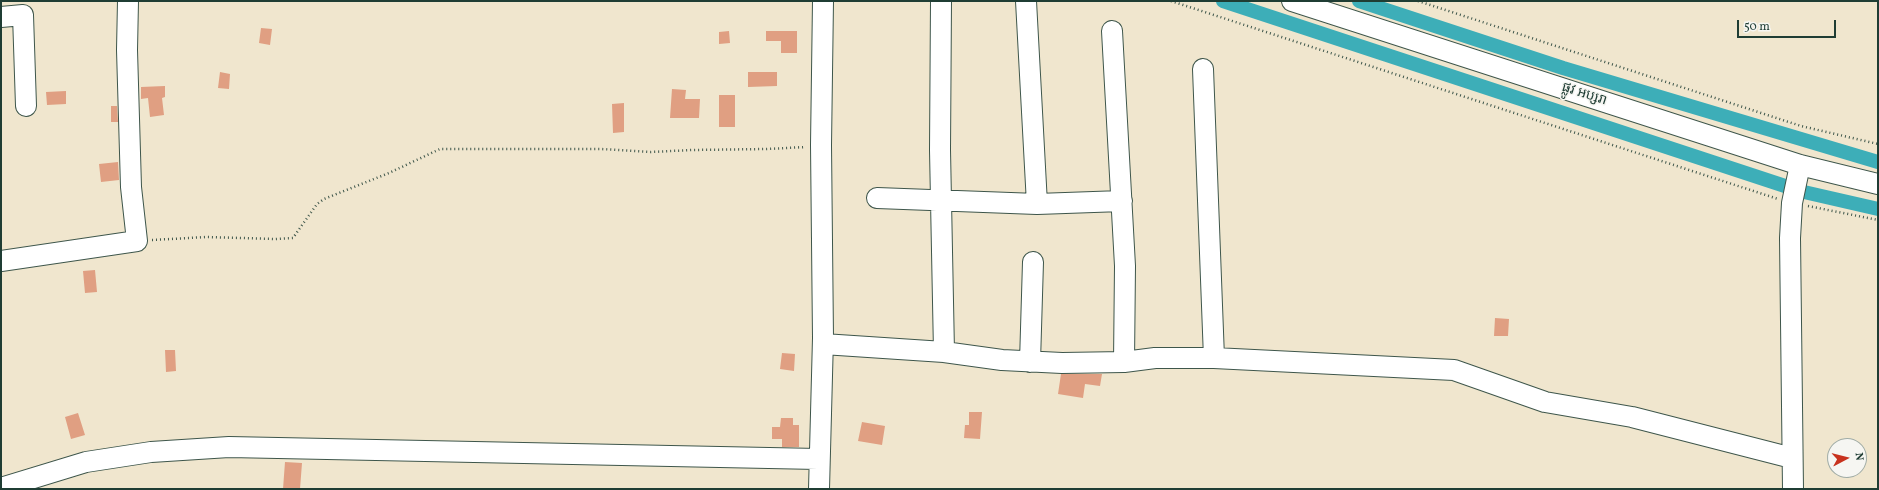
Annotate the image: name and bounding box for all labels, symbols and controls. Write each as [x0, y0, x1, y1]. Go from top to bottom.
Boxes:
scale bar [1739, 12, 1838, 38]
text: 50 m [1744, 19, 1770, 35]
street label: ផ្លូវ អប្សរា [1559, 80, 1609, 110]
north arrow [1827, 438, 1867, 478]
text: N [1850, 452, 1866, 461]

